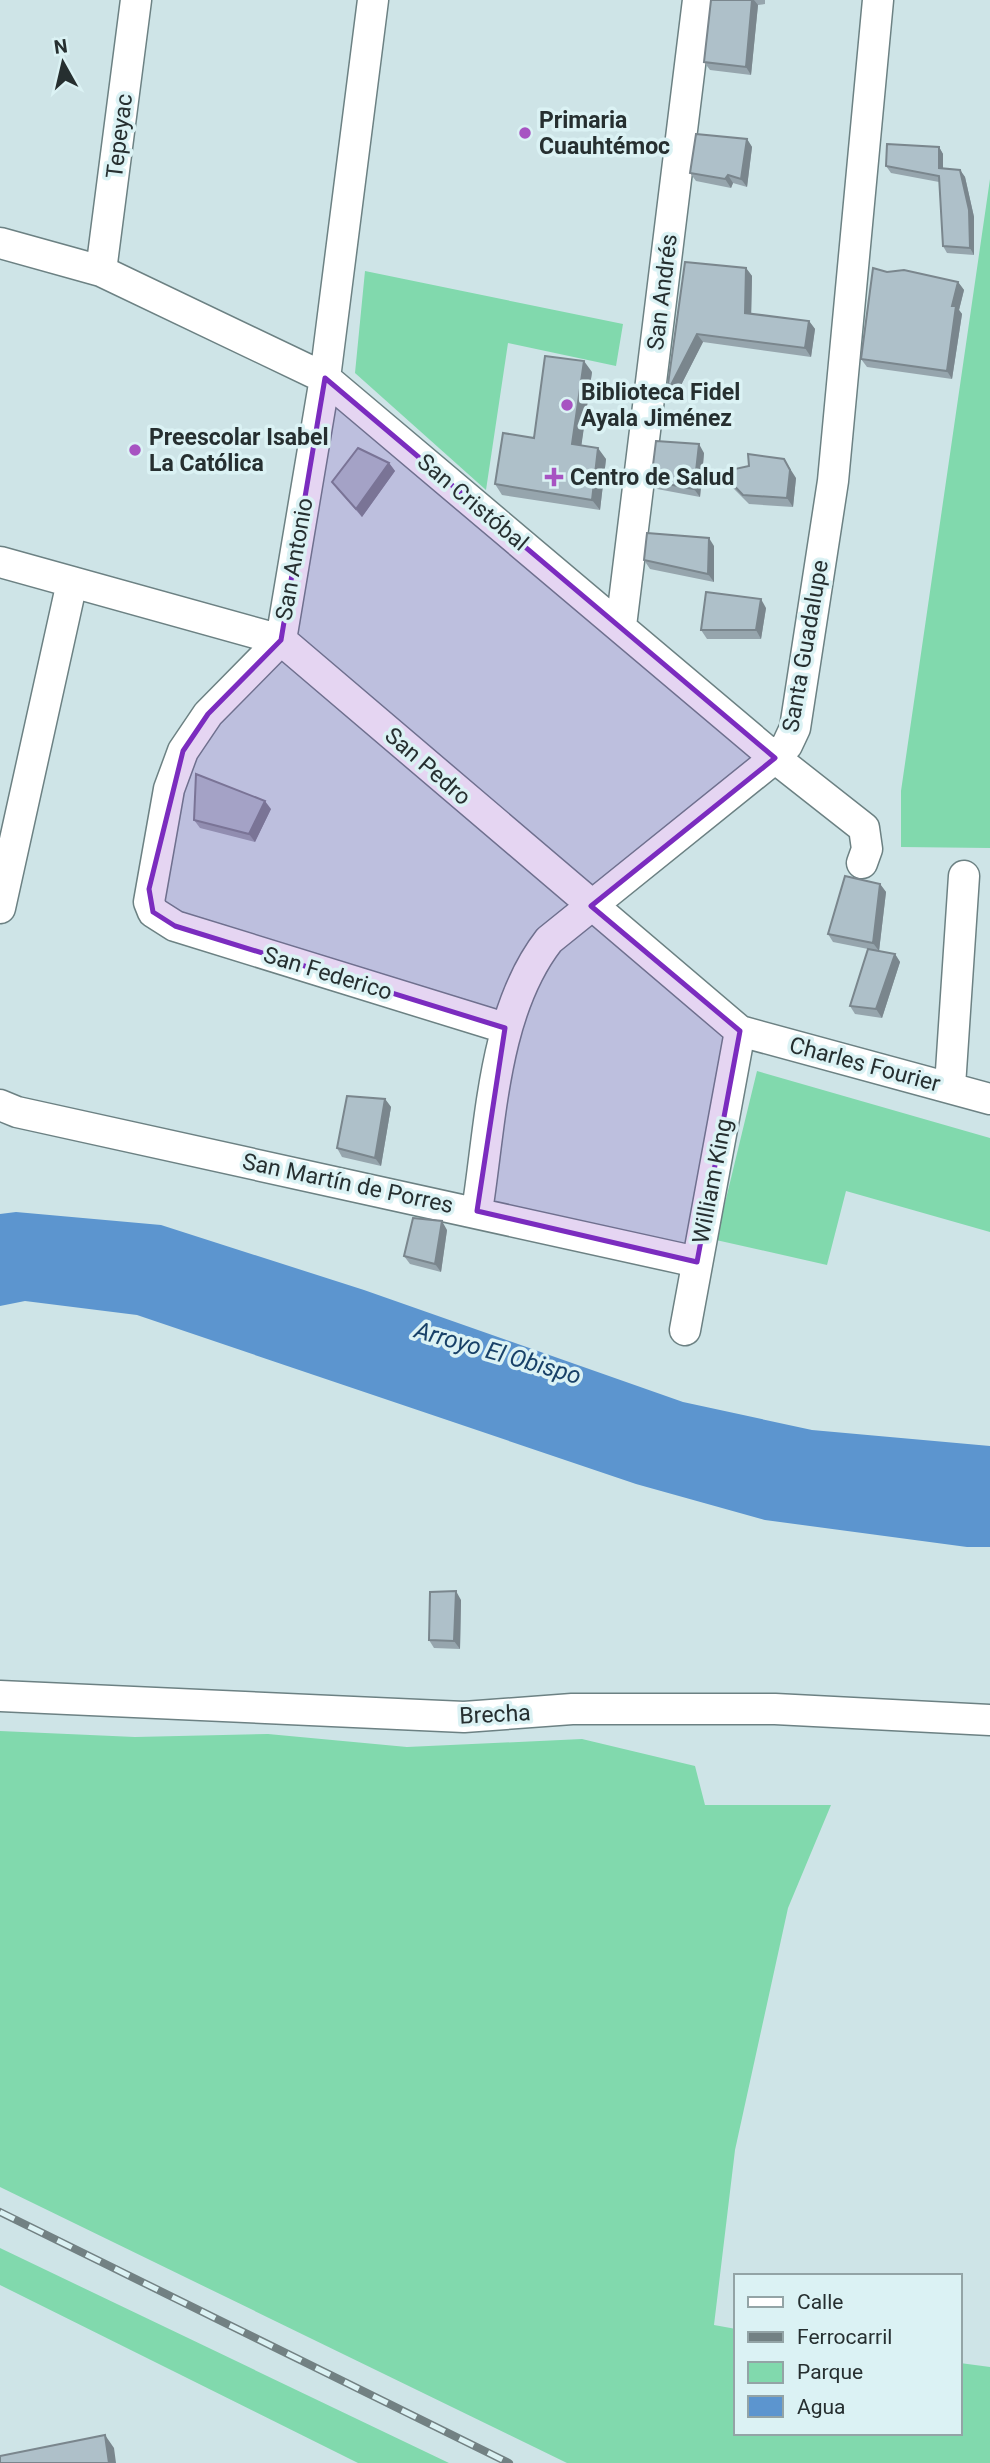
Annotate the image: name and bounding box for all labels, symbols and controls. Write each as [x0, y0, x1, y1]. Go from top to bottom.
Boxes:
north arrow [28, 28, 98, 98]
text: N [52, 34, 69, 59]
street label: Tepeyac [101, 92, 138, 180]
place label: Primaria Cuauhtémoc [539, 107, 670, 160]
marker: Primaria Cuauhtémoc [517, 125, 533, 141]
street label: San Andrés [642, 232, 683, 352]
place label: Biblioteca Fidel Ayala Jiménez [581, 379, 740, 432]
marker: Biblioteca Fidel Ayala Jiménez [559, 397, 575, 413]
place label: Preescolar Isabel La Católica [149, 424, 329, 477]
marker: Preescolar Isabel La Católica [127, 442, 143, 458]
street label: San Cristóbal [412, 448, 534, 557]
place label: Centro de Salud [570, 464, 734, 491]
marker: Centro de Salud [544, 467, 564, 487]
street label: San Antonio [270, 496, 319, 623]
street label: Santa Guadalupe [777, 558, 834, 734]
street label: San Pedro [379, 722, 476, 811]
street label: San Federico [260, 941, 395, 1006]
street label: Charles Fourier [787, 1031, 943, 1098]
street label: William King [687, 1116, 738, 1246]
street label: San Martín de Porres [240, 1148, 456, 1219]
water label: Arroyo El Obispo [411, 1316, 584, 1390]
street label: Brecha [459, 1699, 531, 1730]
legend [734, 2274, 962, 2435]
text: Calle [797, 2290, 843, 2314]
text: Ferrocarril [797, 2325, 892, 2349]
text: Parque [797, 2360, 863, 2384]
text: Agua [797, 2395, 846, 2419]

